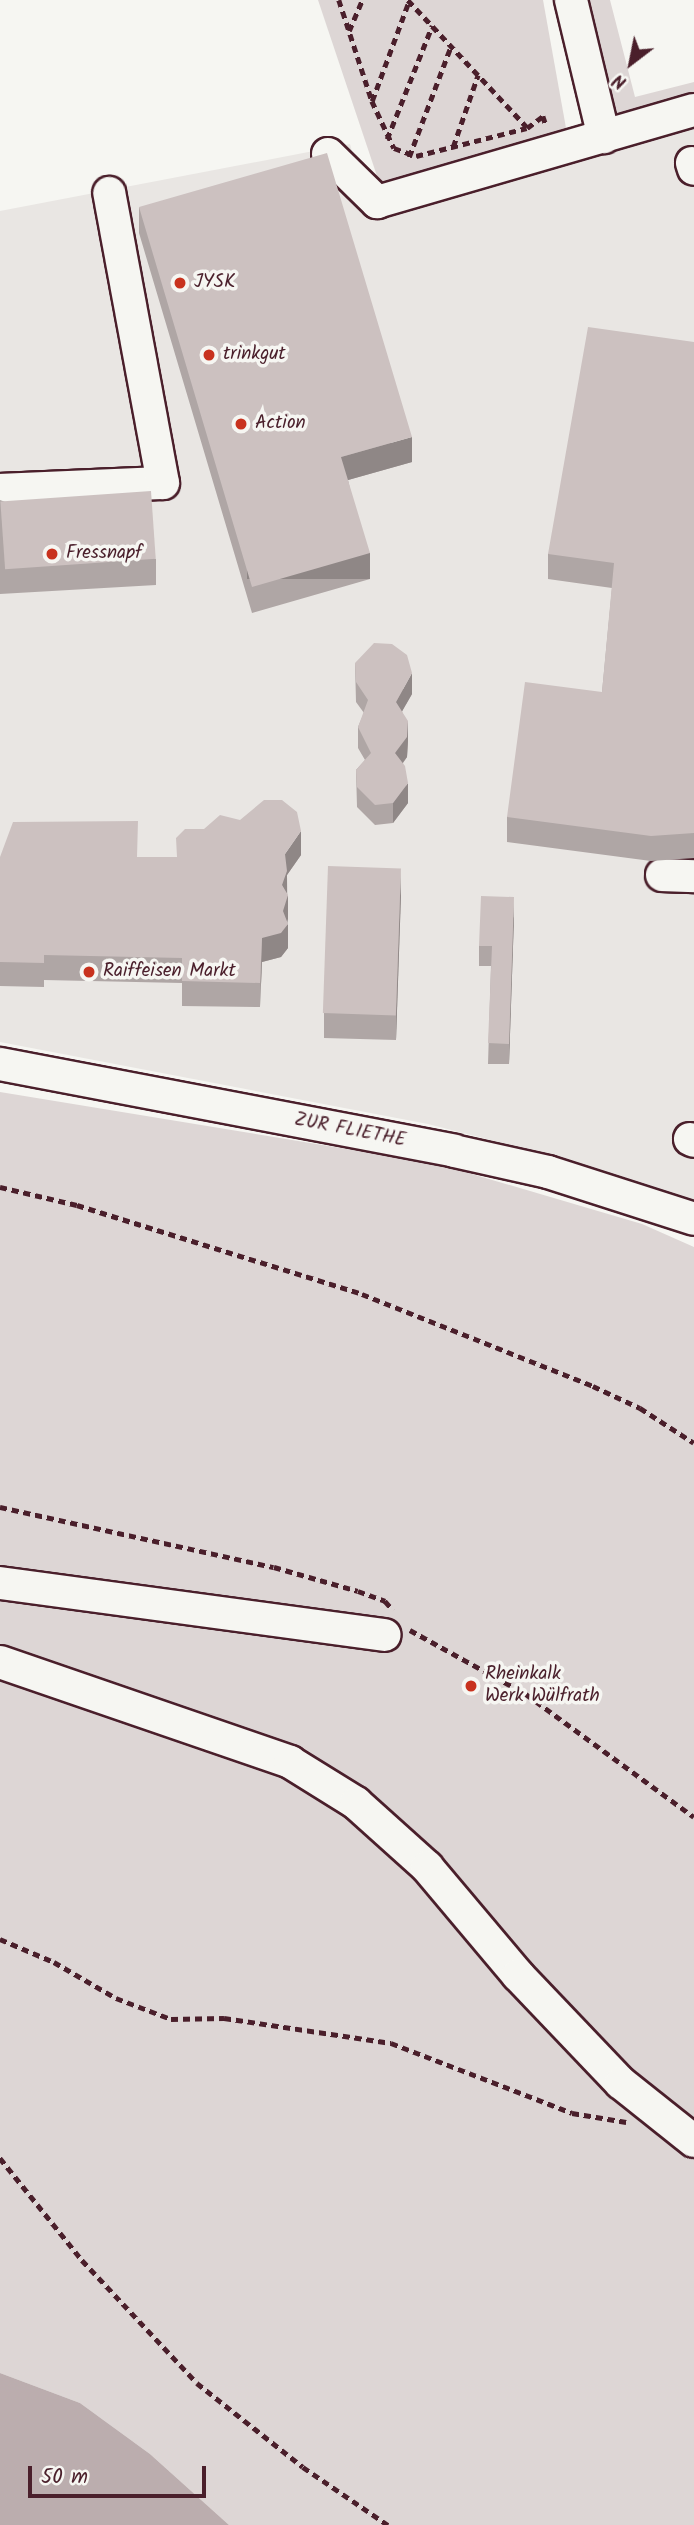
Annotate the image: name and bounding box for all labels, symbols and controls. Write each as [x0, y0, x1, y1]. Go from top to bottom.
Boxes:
north arrow [596, 28, 666, 98]
text: N [607, 65, 633, 97]
place label: JYSK [194, 272, 235, 294]
marker: JYSK [172, 275, 188, 291]
place label: trinkgut [223, 344, 286, 366]
marker: trinkgut [201, 347, 217, 363]
place label: Action [255, 413, 306, 435]
marker: Action [233, 416, 249, 432]
place label: Fressnapf [66, 543, 142, 565]
marker: Fressnapf [44, 546, 60, 562]
place label: Raiffeisen Markt [103, 961, 236, 983]
marker: Raiffeisen Markt [81, 964, 97, 980]
street label: ZUR FLIETHE [292, 1109, 408, 1153]
place label: Rheinkalk Werk Wülfrath [485, 1664, 600, 1708]
marker: Rheinkalk Werk Wülfrath [463, 1678, 479, 1694]
scale bar [32, 2452, 210, 2496]
text: 50 m [41, 2461, 88, 2494]

